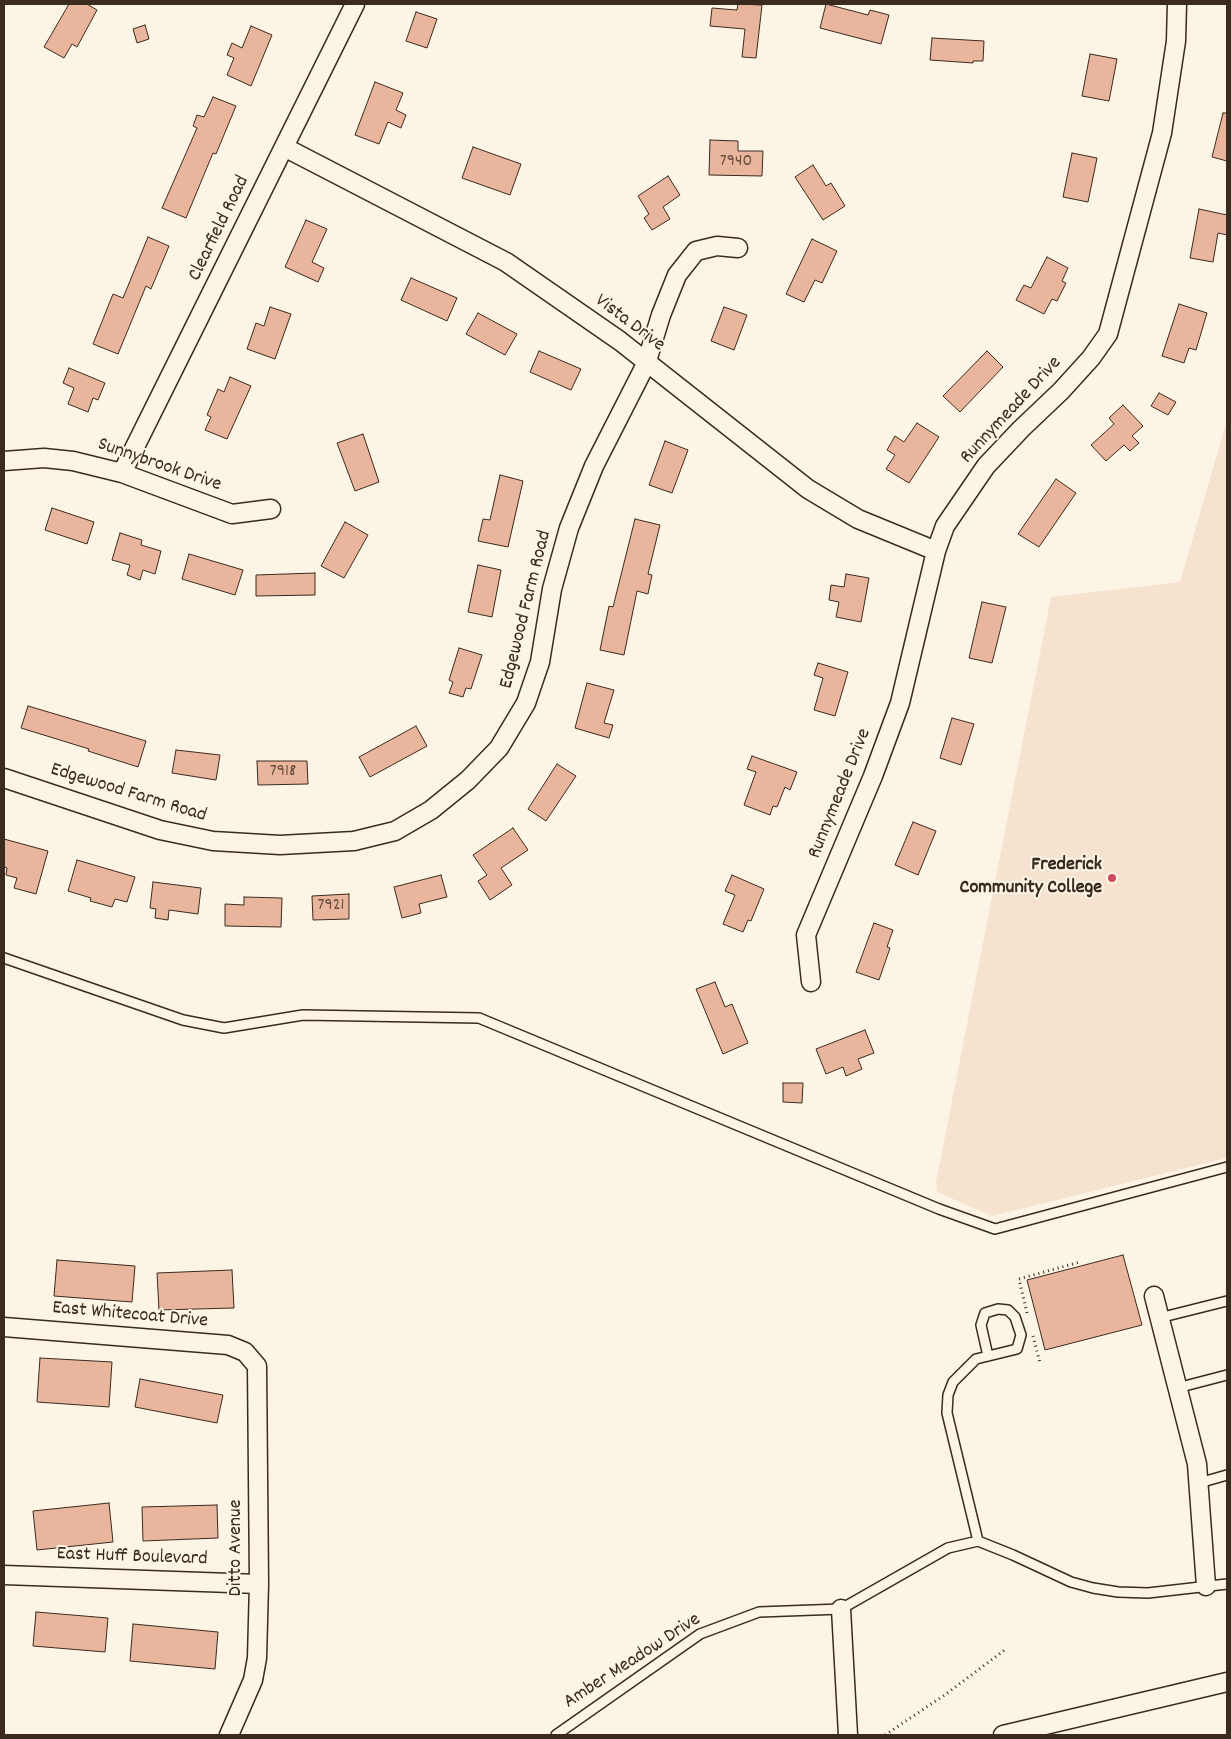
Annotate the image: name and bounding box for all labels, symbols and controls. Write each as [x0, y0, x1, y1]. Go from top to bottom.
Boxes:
house number: 7940 [720, 152, 752, 174]
street label: Clearfield Road [184, 172, 256, 286]
street label: Vista Drive [589, 290, 669, 358]
street label: Runnymeade Drive [956, 352, 1068, 470]
street label: Sunnybrook Drive [94, 434, 224, 498]
street label: Edgewood Farm Road [496, 528, 558, 692]
street label: Runnymeade Drive [804, 725, 878, 863]
street label: Edgewood Farm Road [47, 759, 209, 829]
house number: 7918 [270, 762, 296, 784]
place label: Frederick Community College [960, 854, 1102, 901]
marker: Frederick Community College [1106, 872, 1118, 884]
house number: 7921 [318, 896, 344, 918]
street label: East Whitecoat Drive [51, 1297, 209, 1335]
street label: Ditto Avenue [225, 1500, 249, 1596]
street label: East Huff Boulevard [56, 1543, 208, 1573]
street label: Amber Meadow Drive [560, 1609, 706, 1715]

